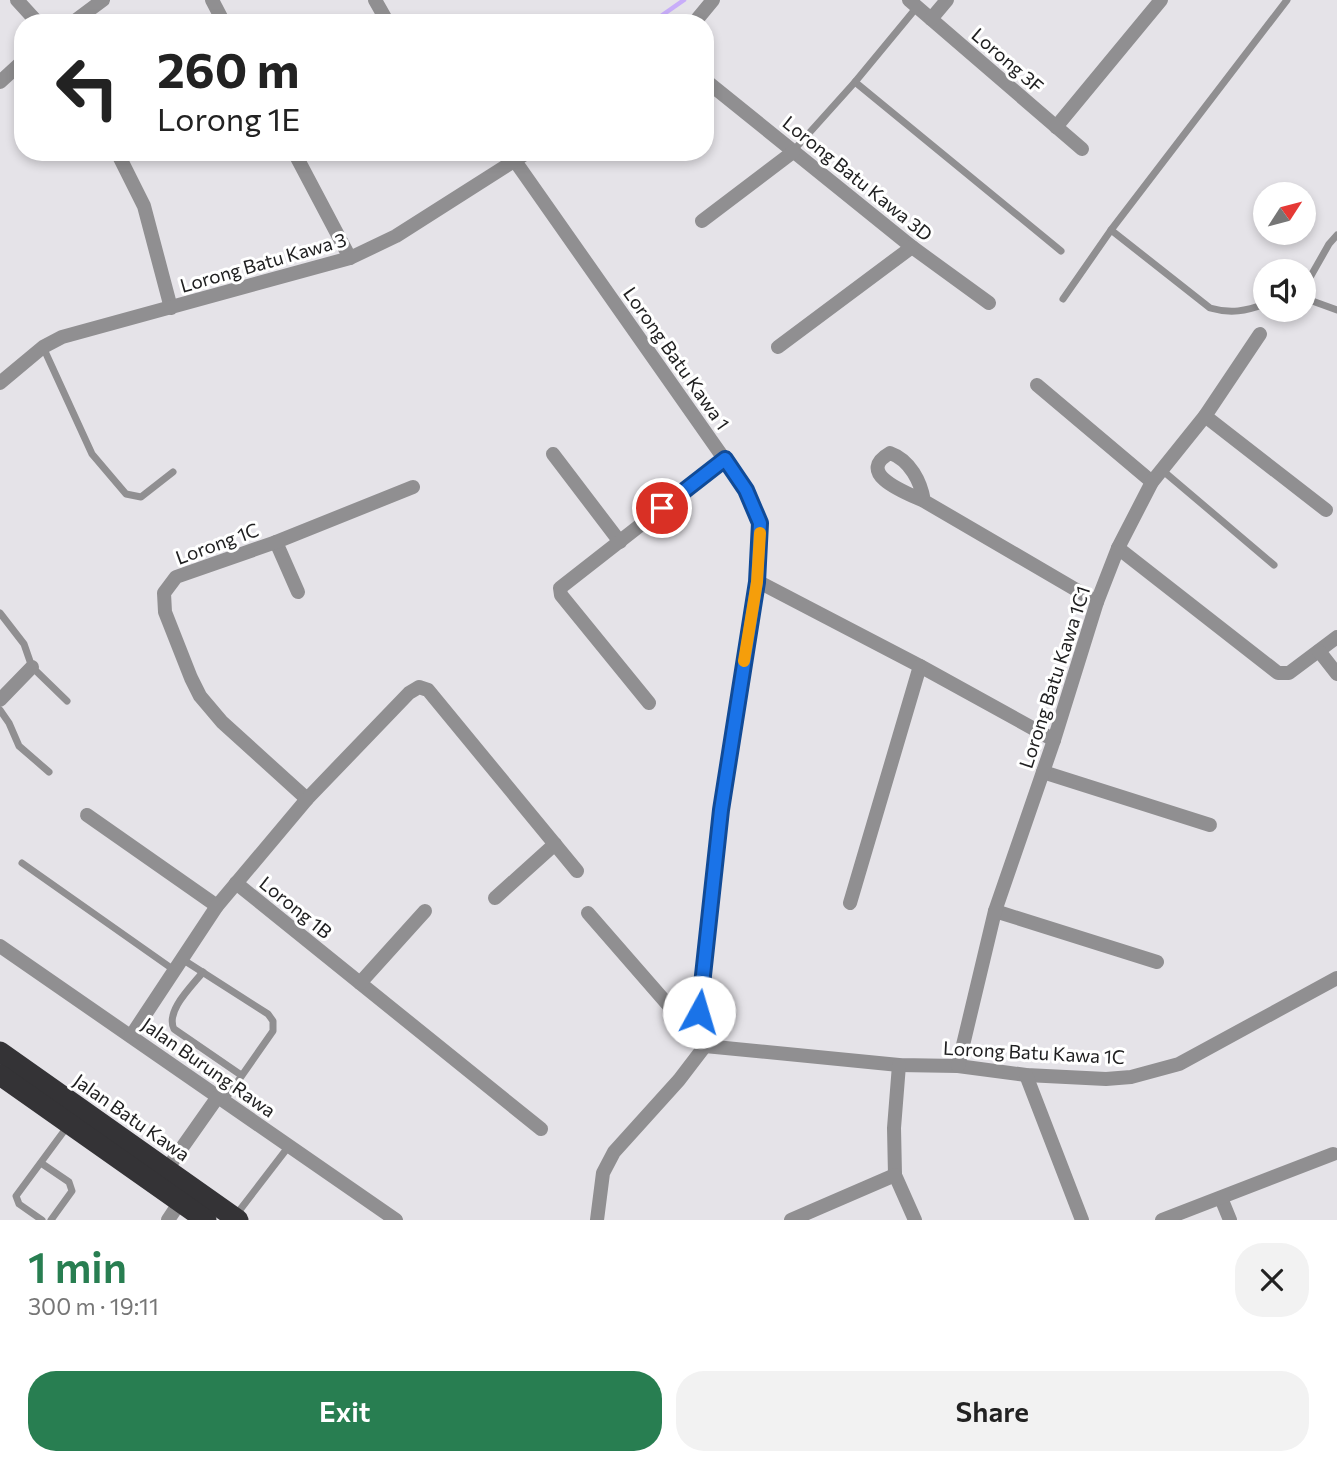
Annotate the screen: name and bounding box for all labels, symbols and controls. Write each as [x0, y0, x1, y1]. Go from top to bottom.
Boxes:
street label: Lorong 3F [967, 23, 1049, 97]
text: 260 m [157, 38, 299, 98]
icon: left [42, 42, 133, 133]
text: Lorong 1E [157, 98, 300, 138]
street label: Lorong Batu Kawa 3D [779, 111, 937, 245]
north arrow [1253, 182, 1316, 245]
map controls [1253, 182, 1316, 322]
street label: Lorong Batu Kawa 3 [177, 227, 349, 297]
button: sound [1253, 259, 1316, 322]
street label: Lorong Batu Kawa 1 [619, 282, 735, 434]
pin [632, 478, 692, 538]
icon: arrive [643, 489, 681, 527]
street label: Lorong 1C [172, 517, 262, 569]
street label: Lorong Batu Kawa 1C1 [1014, 583, 1094, 771]
street label: Lorong 1B [255, 871, 337, 943]
position arrow [662, 975, 736, 1049]
street label: Jalan Burung Rawa [138, 1012, 280, 1122]
street label: Lorong Batu Kawa 1C [942, 1036, 1126, 1068]
street label: Jalan Batu Kawa [70, 1068, 194, 1166]
text: 1 min [28, 1240, 127, 1292]
button: close [1235, 1243, 1309, 1317]
text: 300 m · 19:11 [28, 1292, 159, 1320]
button: Exit [28, 1371, 662, 1451]
button: Share [676, 1371, 1309, 1451]

